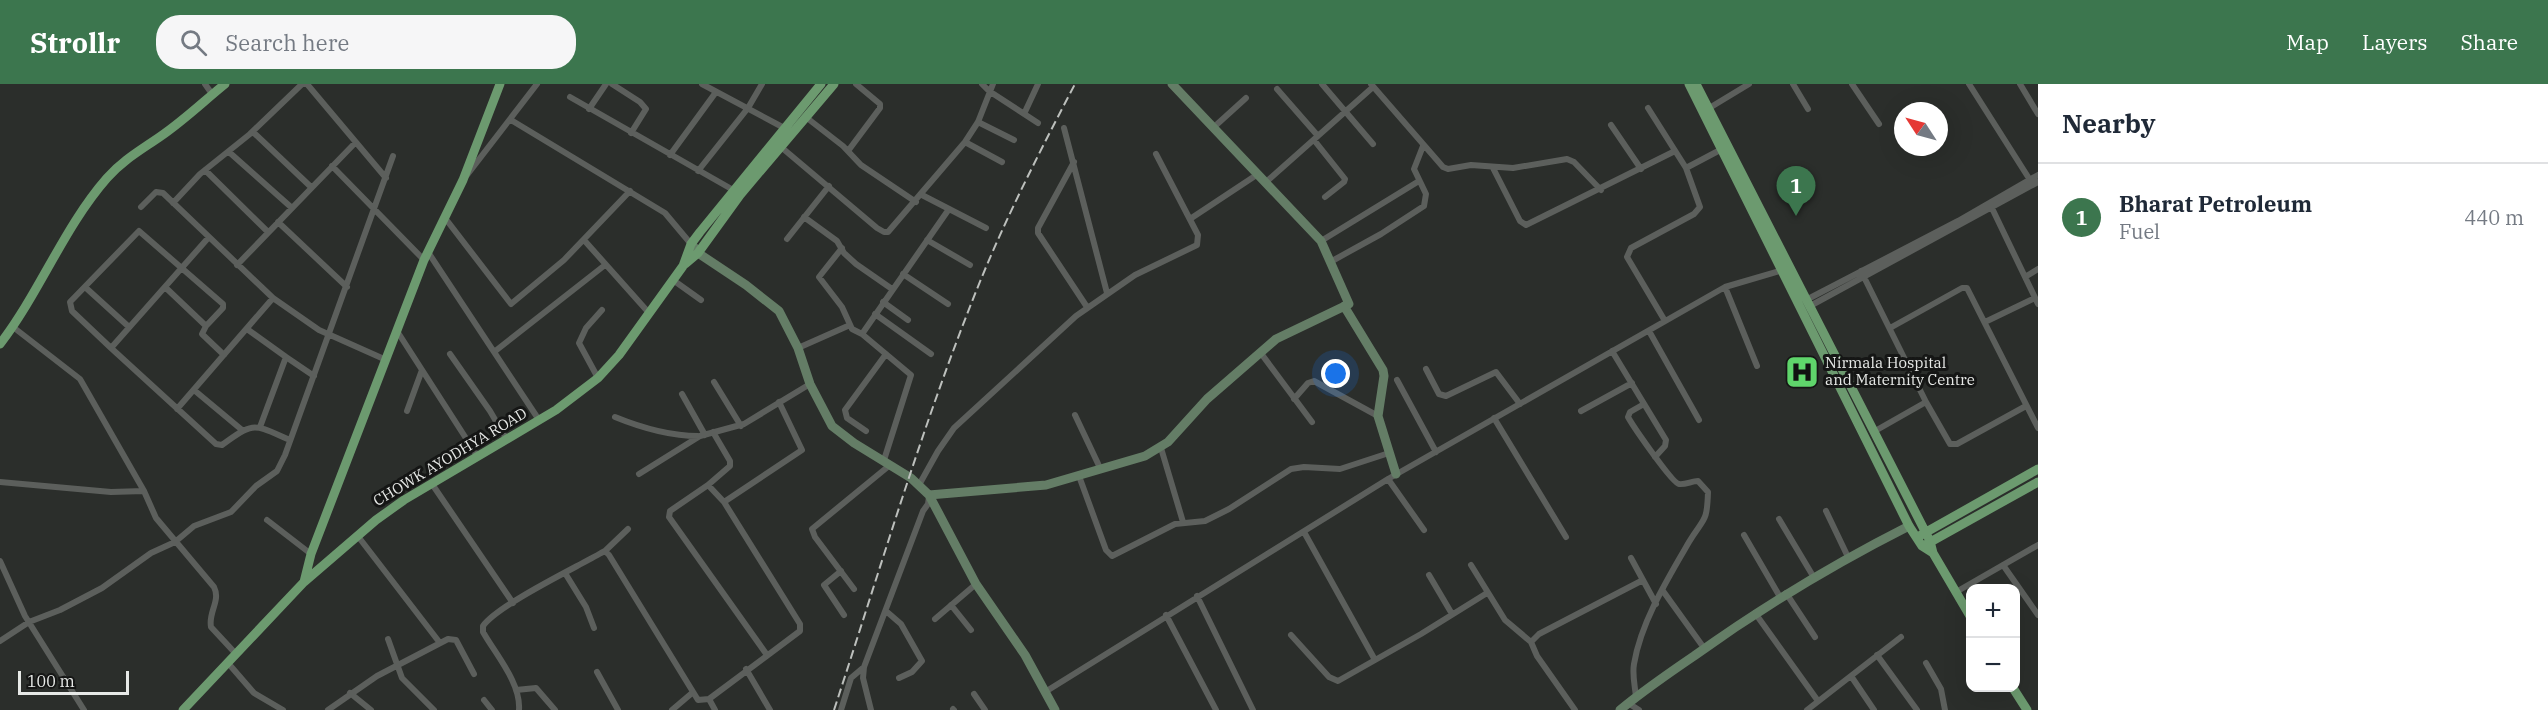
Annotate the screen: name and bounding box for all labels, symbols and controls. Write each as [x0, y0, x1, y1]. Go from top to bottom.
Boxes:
search box [156, 15, 576, 69]
text: Strollr [30, 24, 120, 61]
icon: search [177, 26, 210, 59]
text: Search here [225, 28, 349, 57]
text: Map [2286, 28, 2329, 56]
text: Layers [2362, 28, 2428, 56]
text: Share [2461, 28, 2518, 56]
north arrow [1894, 102, 1948, 156]
text: Nearby [2062, 106, 2156, 140]
pin: 1 [1776, 166, 1816, 216]
text: Bharat Petroleum [2119, 189, 2312, 218]
text: 1 [2076, 204, 2088, 231]
text: 440 m [2464, 204, 2524, 231]
text: Fuel [2119, 218, 2160, 245]
place label: Nirmala Hospital and Maternity Centre [1825, 353, 1975, 389]
hospital icon: Nirmala Hospital and Maternity Centre [1784, 354, 1820, 390]
your location [1321, 359, 1350, 388]
street label: CHOWK AYODHYA ROAD [369, 403, 530, 510]
map controls [1966, 584, 2020, 692]
button: + [1966, 584, 2020, 638]
button: − [1966, 638, 2020, 692]
scale bar [18, 668, 129, 696]
text: 100 m [27, 671, 75, 691]

